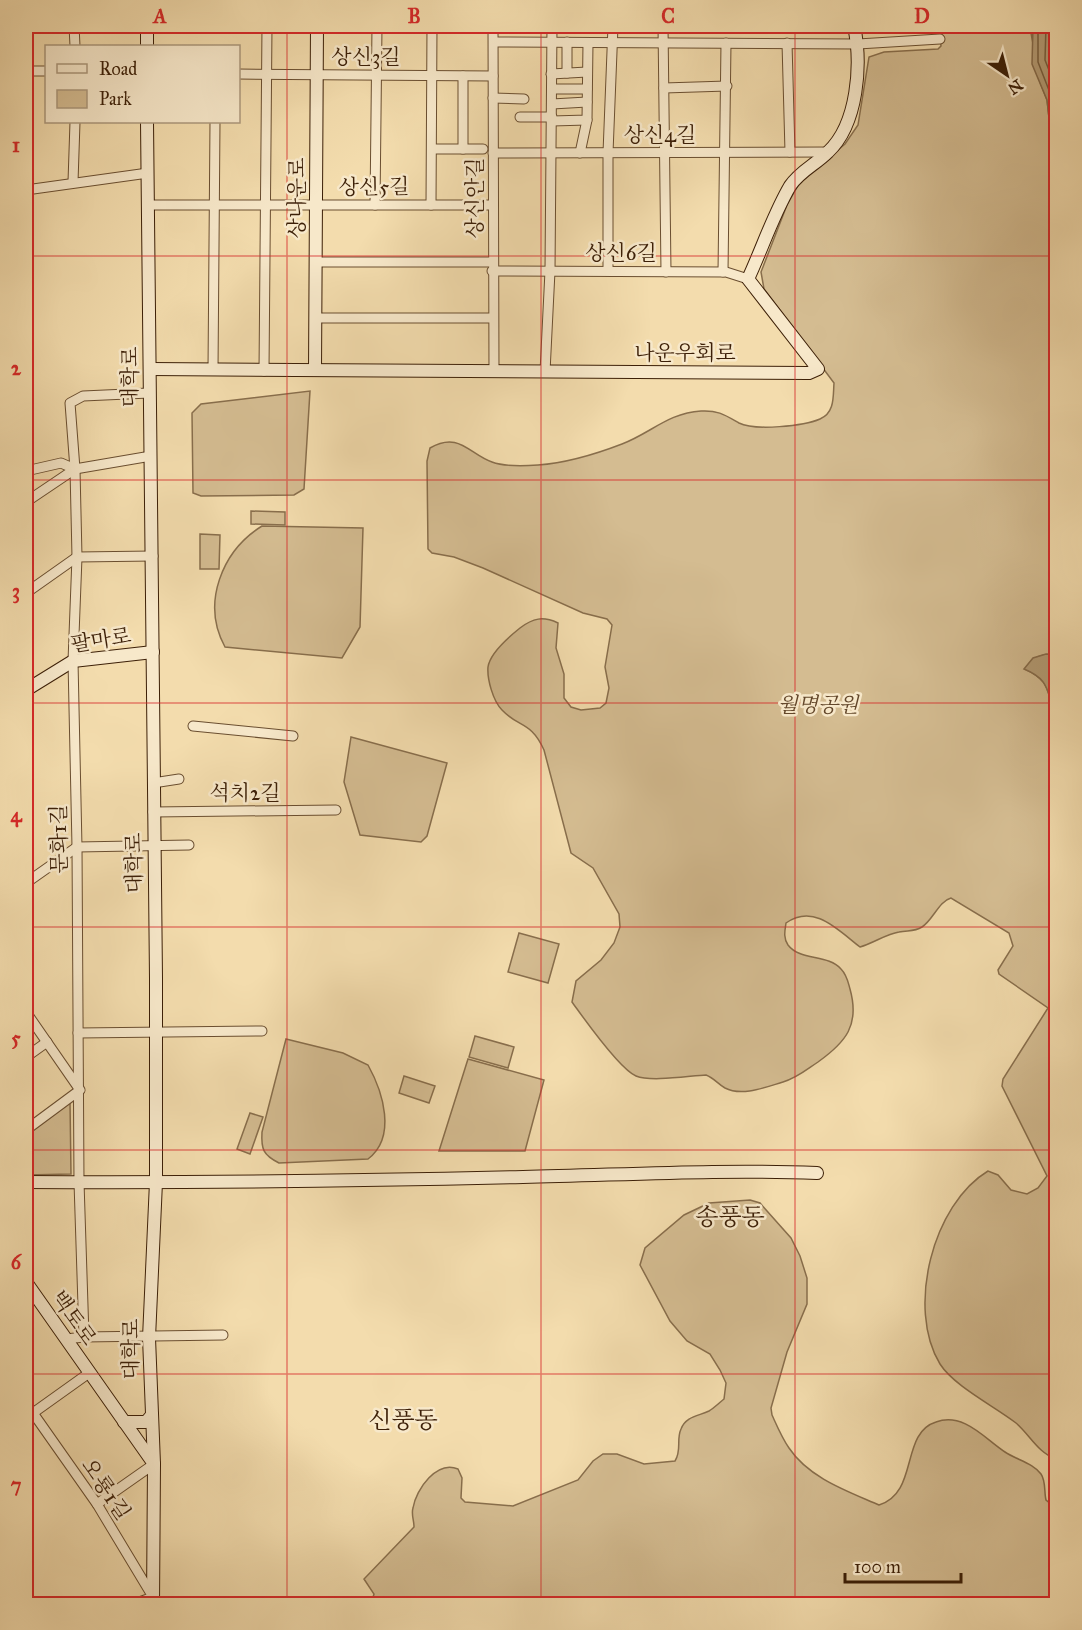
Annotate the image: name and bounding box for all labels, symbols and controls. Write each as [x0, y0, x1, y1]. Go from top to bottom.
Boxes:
text: A [151, 4, 167, 28]
text: B [407, 4, 421, 28]
text: C [661, 4, 675, 28]
text: D [914, 4, 930, 28]
street label: 상신3길 [331, 44, 401, 70]
legend [45, 45, 240, 123]
north arrow [977, 45, 1037, 105]
text: Road [99, 58, 137, 80]
text: N [1004, 75, 1026, 99]
text: Park [99, 88, 132, 110]
street label: 상신4길 [624, 122, 696, 148]
text: 1 [12, 133, 20, 157]
street label: 상나운로 [284, 157, 310, 239]
street label: 상신안길 [462, 157, 488, 239]
street label: 상신5길 [338, 173, 410, 201]
street label: 상신6길 [585, 240, 657, 266]
street label: 나운우회로 [634, 340, 736, 366]
street label: 대학로 [117, 347, 143, 407]
text: 2 [11, 356, 22, 380]
text: 3 [12, 579, 20, 604]
street label: 팔마로 [69, 622, 133, 658]
park label: 월명공원 [777, 692, 860, 718]
street label: 석치2길 [209, 780, 281, 806]
text: 4 [10, 803, 22, 828]
street label: 문화1길 [45, 804, 73, 874]
street label: 대학로 [120, 832, 148, 894]
text: 5 [11, 1026, 21, 1050]
district label: 송풍동 [695, 1202, 765, 1232]
text: 6 [11, 1250, 23, 1274]
street label: 백토로 [46, 1286, 102, 1350]
street label: 대학로 [118, 1319, 144, 1379]
district label: 신풍동 [368, 1405, 438, 1435]
street label: 오룡1길 [76, 1453, 136, 1525]
text: 7 [11, 1473, 22, 1497]
scale bar [845, 1546, 960, 1584]
text: 100 m [854, 1556, 901, 1578]

